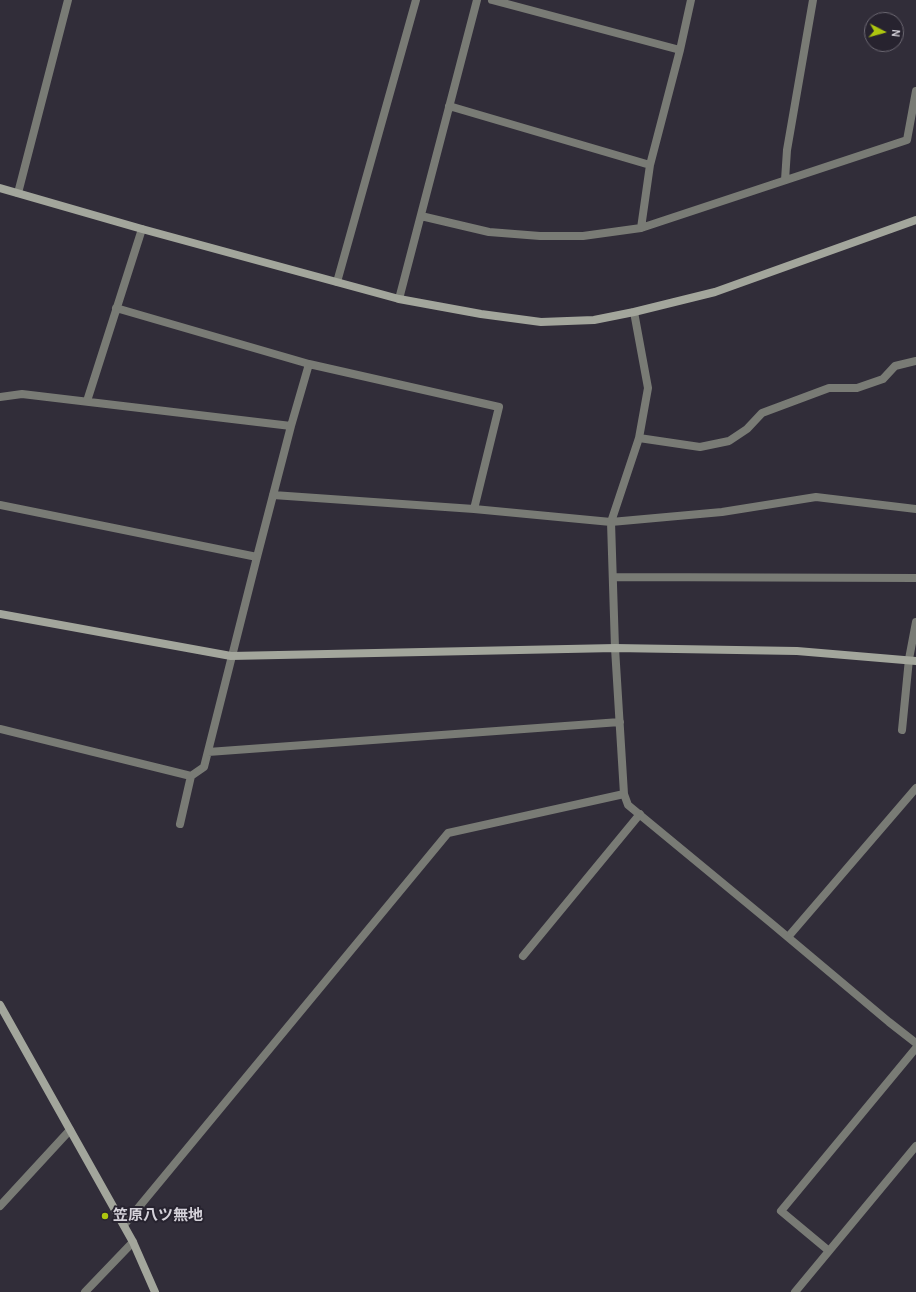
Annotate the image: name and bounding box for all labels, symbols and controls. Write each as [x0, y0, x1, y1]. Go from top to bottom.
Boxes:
north arrow [864, 12, 904, 52]
text: N [889, 29, 902, 38]
place label: 笠原八ツ無地 [113, 1207, 203, 1225]
marker: 笠原八ツ無地 [100, 1211, 110, 1221]

